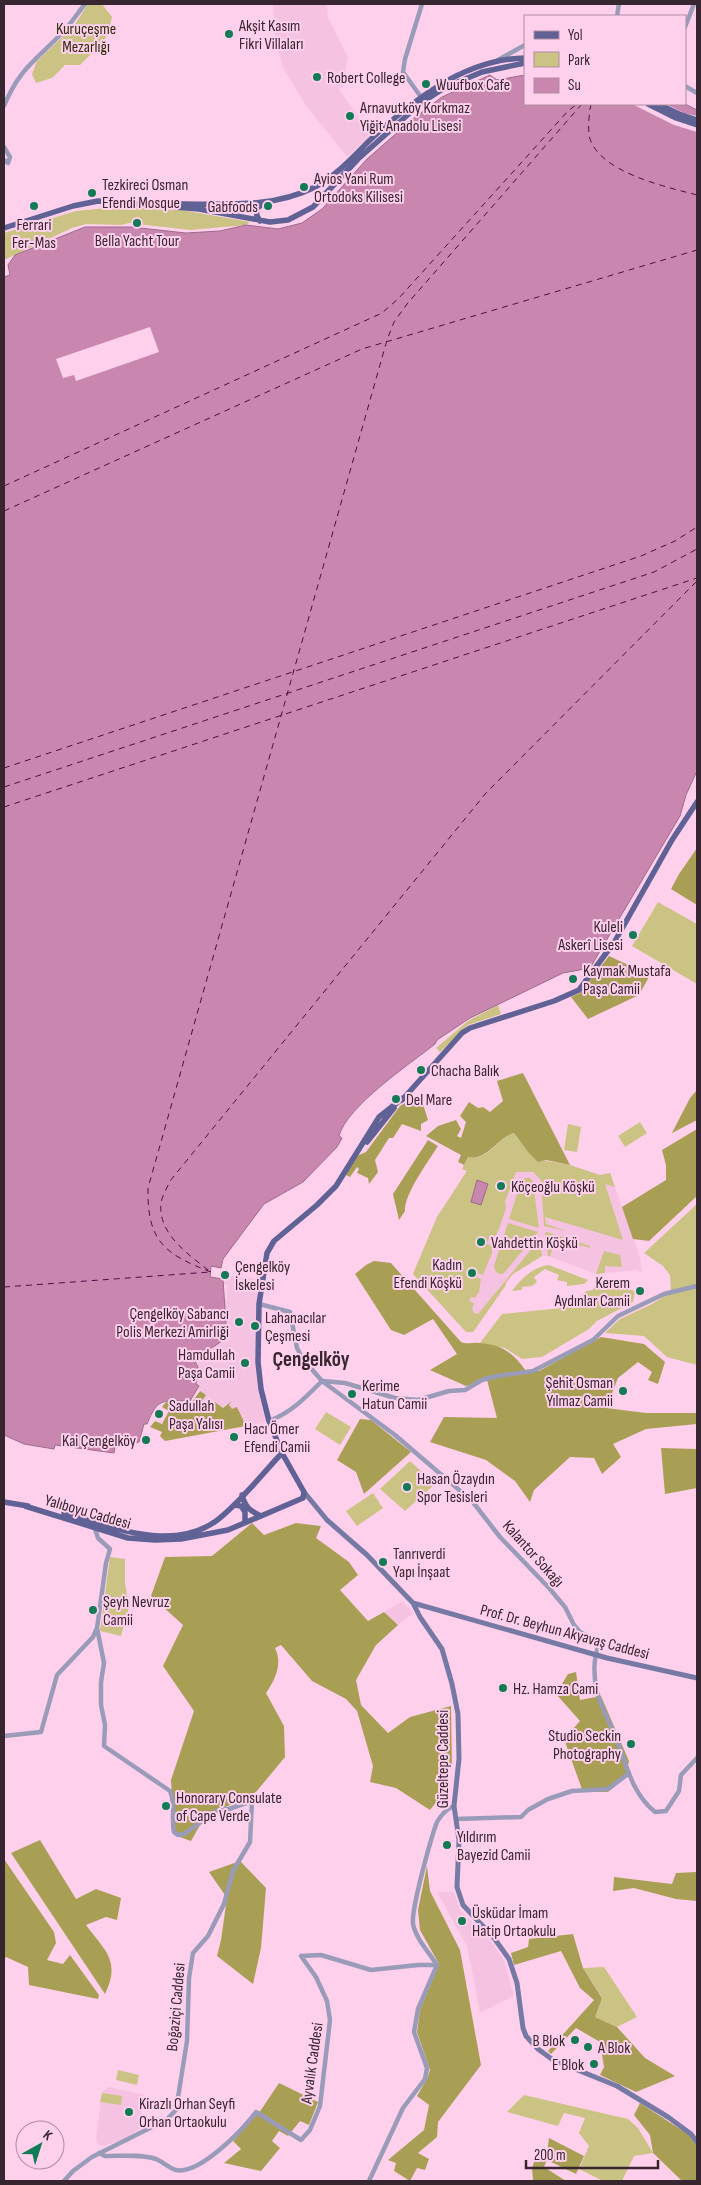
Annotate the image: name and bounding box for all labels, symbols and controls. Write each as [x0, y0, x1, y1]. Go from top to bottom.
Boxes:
legend [524, 15, 686, 105]
place label: Akşit Kasım Fikri Villaları [238, 17, 304, 54]
park label: Kuruçeşme Mezarlığı [56, 20, 116, 57]
text: Yol [568, 26, 583, 45]
marker: Akşit Kasım Fikri Villaları [223, 28, 235, 40]
text: Park [568, 51, 590, 70]
place label: Robert College [327, 69, 406, 88]
marker: Robert College [311, 71, 323, 83]
place label: Wuufbox Cafe [436, 76, 510, 95]
text: Su [568, 76, 581, 95]
marker: Wuufbox Cafe [420, 78, 432, 90]
place label: Arnavutköy Korkmaz Yiğit Anadolu Lisesi [359, 99, 470, 136]
marker: Arnavutköy Korkmaz Yiğit Anadolu Lisesi [344, 110, 356, 122]
place label: Ayios Yani Rum Ortodoks Kilisesi [313, 170, 403, 207]
place label: Tezkireci Osman Efendi Mosque [102, 176, 188, 213]
marker: Ayios Yani Rum Ortodoks Kilisesi [298, 181, 310, 193]
marker: Tezkireci Osman Efendi Mosque [86, 187, 98, 199]
place label: Gabfoods [207, 198, 258, 217]
marker: Ferrari Fer-Mas [28, 200, 40, 212]
marker: Gabfoods [262, 200, 274, 212]
place label: Ferrari Fer-Mas [12, 216, 56, 253]
marker: Bella Yacht Tour [131, 217, 143, 229]
place label: Bella Yacht Tour [95, 232, 180, 251]
place label: Kuleli Askerî Lisesi [557, 918, 623, 955]
marker: Kuleli Askerî Lisesi [627, 929, 639, 941]
place label: Kaymak Mustafa Paşa Camii [583, 962, 671, 999]
marker: Kaymak Mustafa Paşa Camii [567, 973, 579, 985]
place label: Chacha Balık [431, 1062, 499, 1081]
marker: Chacha Balık [415, 1064, 427, 1076]
place label: Del Mare [406, 1091, 452, 1110]
marker: Del Mare [390, 1093, 402, 1105]
place label: Köçeoğlu Köşkü [511, 1178, 595, 1197]
marker: Köçeoğlu Köşkü [495, 1180, 507, 1192]
place label: Vahdettin Köşkü [491, 1234, 578, 1253]
marker: Vahdettin Köşkü [475, 1236, 487, 1248]
place label: Kadın Efendi Köşkü [394, 1256, 462, 1293]
place label: Çengelköy İskelesi [235, 1258, 290, 1295]
marker: Kadın Efendi Köşkü [466, 1267, 478, 1279]
marker: Çengelköy İskelesi [219, 1269, 231, 1281]
place label: Kerem Aydınlar Camii [554, 1274, 630, 1311]
marker: Kerem Aydınlar Camii [634, 1285, 646, 1297]
place label: Çengelköy Sabancı Polis Merkezi Amirliği [116, 1305, 229, 1342]
place label: Lahanacılar Çeşmesi [265, 1309, 326, 1346]
marker: Çengelköy Sabancı Polis Merkezi Amirliği [233, 1316, 245, 1328]
marker: Lahanacılar Çeşmesi [249, 1320, 261, 1332]
place label: Hamdullah Paşa Camii [178, 1346, 235, 1383]
district label: Çengelköy [272, 1347, 350, 1372]
marker: Hamdullah Paşa Camii [239, 1357, 251, 1369]
place label: Şehit Osman Yılmaz Camii [546, 1374, 613, 1411]
place label: Kerime Hatun Camii [362, 1377, 427, 1414]
marker: Şehit Osman Yılmaz Camii [617, 1385, 629, 1397]
marker: Kerime Hatun Camii [346, 1388, 358, 1400]
place label: Sadullah Paşa Yalısı [169, 1397, 223, 1434]
marker: Sadullah Paşa Yalısı [153, 1408, 165, 1420]
place label: Hacı Ömer Efendi Camii [244, 1420, 310, 1457]
marker: Hacı Ömer Efendi Camii [228, 1431, 240, 1443]
place label: Kai Çengelköy [62, 1432, 136, 1451]
marker: Kai Çengelköy [140, 1434, 152, 1446]
place label: Hasan Özaydın Spor Tesisleri [417, 1470, 495, 1507]
marker: Hasan Özaydın Spor Tesisleri [401, 1481, 413, 1493]
street label: Yalıboyu Caddesi [42, 1491, 133, 1534]
street label: Kalantor Sokağı [498, 1517, 568, 1591]
place label: Tanrıverdi Yapı İnşaat [393, 1545, 450, 1582]
marker: Tanrıverdi Yapı İnşaat [377, 1556, 389, 1568]
place label: Şeyh Nevruz Camii [103, 1593, 170, 1630]
street label: Prof. Dr. Beyhun Akyavaş Caddesi [478, 1601, 651, 1664]
marker: Şeyh Nevruz Camii [87, 1604, 99, 1616]
place label: Hz. Hamza Cami [513, 1680, 598, 1699]
marker: Hz. Hamza Cami [497, 1682, 509, 1694]
street label: Güzeltepe Caddesi [434, 1710, 453, 1808]
place label: Studio Seckin Photography [548, 1727, 621, 1764]
marker: Studio Seckin Photography [625, 1738, 637, 1750]
place label: Honorary Consulate of Cape Verde [176, 1789, 282, 1826]
marker: Honorary Consulate of Cape Verde [160, 1800, 172, 1812]
place label: Yıldırım Bayezid Camii [457, 1828, 531, 1865]
marker: Yıldırım Bayezid Camii [441, 1839, 453, 1851]
place label: Üsküdar İmam Hatip Ortaokulu [472, 1904, 556, 1941]
marker: Üsküdar İmam Hatip Ortaokulu [456, 1915, 468, 1927]
street label: Boğaziçi Caddesi [163, 1962, 190, 2052]
street label: Ayvalık Caddesi [297, 2021, 328, 2106]
place label: B Blok [532, 2032, 565, 2051]
marker: B Blok [569, 2034, 581, 2046]
place label: A Blok [597, 2039, 630, 2058]
marker: A Blok [582, 2041, 594, 2053]
place label: E Blok [552, 2056, 584, 2075]
marker: E Blok [588, 2058, 600, 2070]
place label: Kirazlı Orhan Seyfi Orhan Ortaokulu [139, 2095, 235, 2132]
marker: Kirazlı Orhan Seyfi Orhan Ortaokulu [123, 2106, 135, 2118]
north arrow [15, 2120, 65, 2170]
text: K [40, 2127, 56, 2144]
scale bar [526, 2138, 658, 2170]
text: 200 m [534, 2146, 566, 2165]

